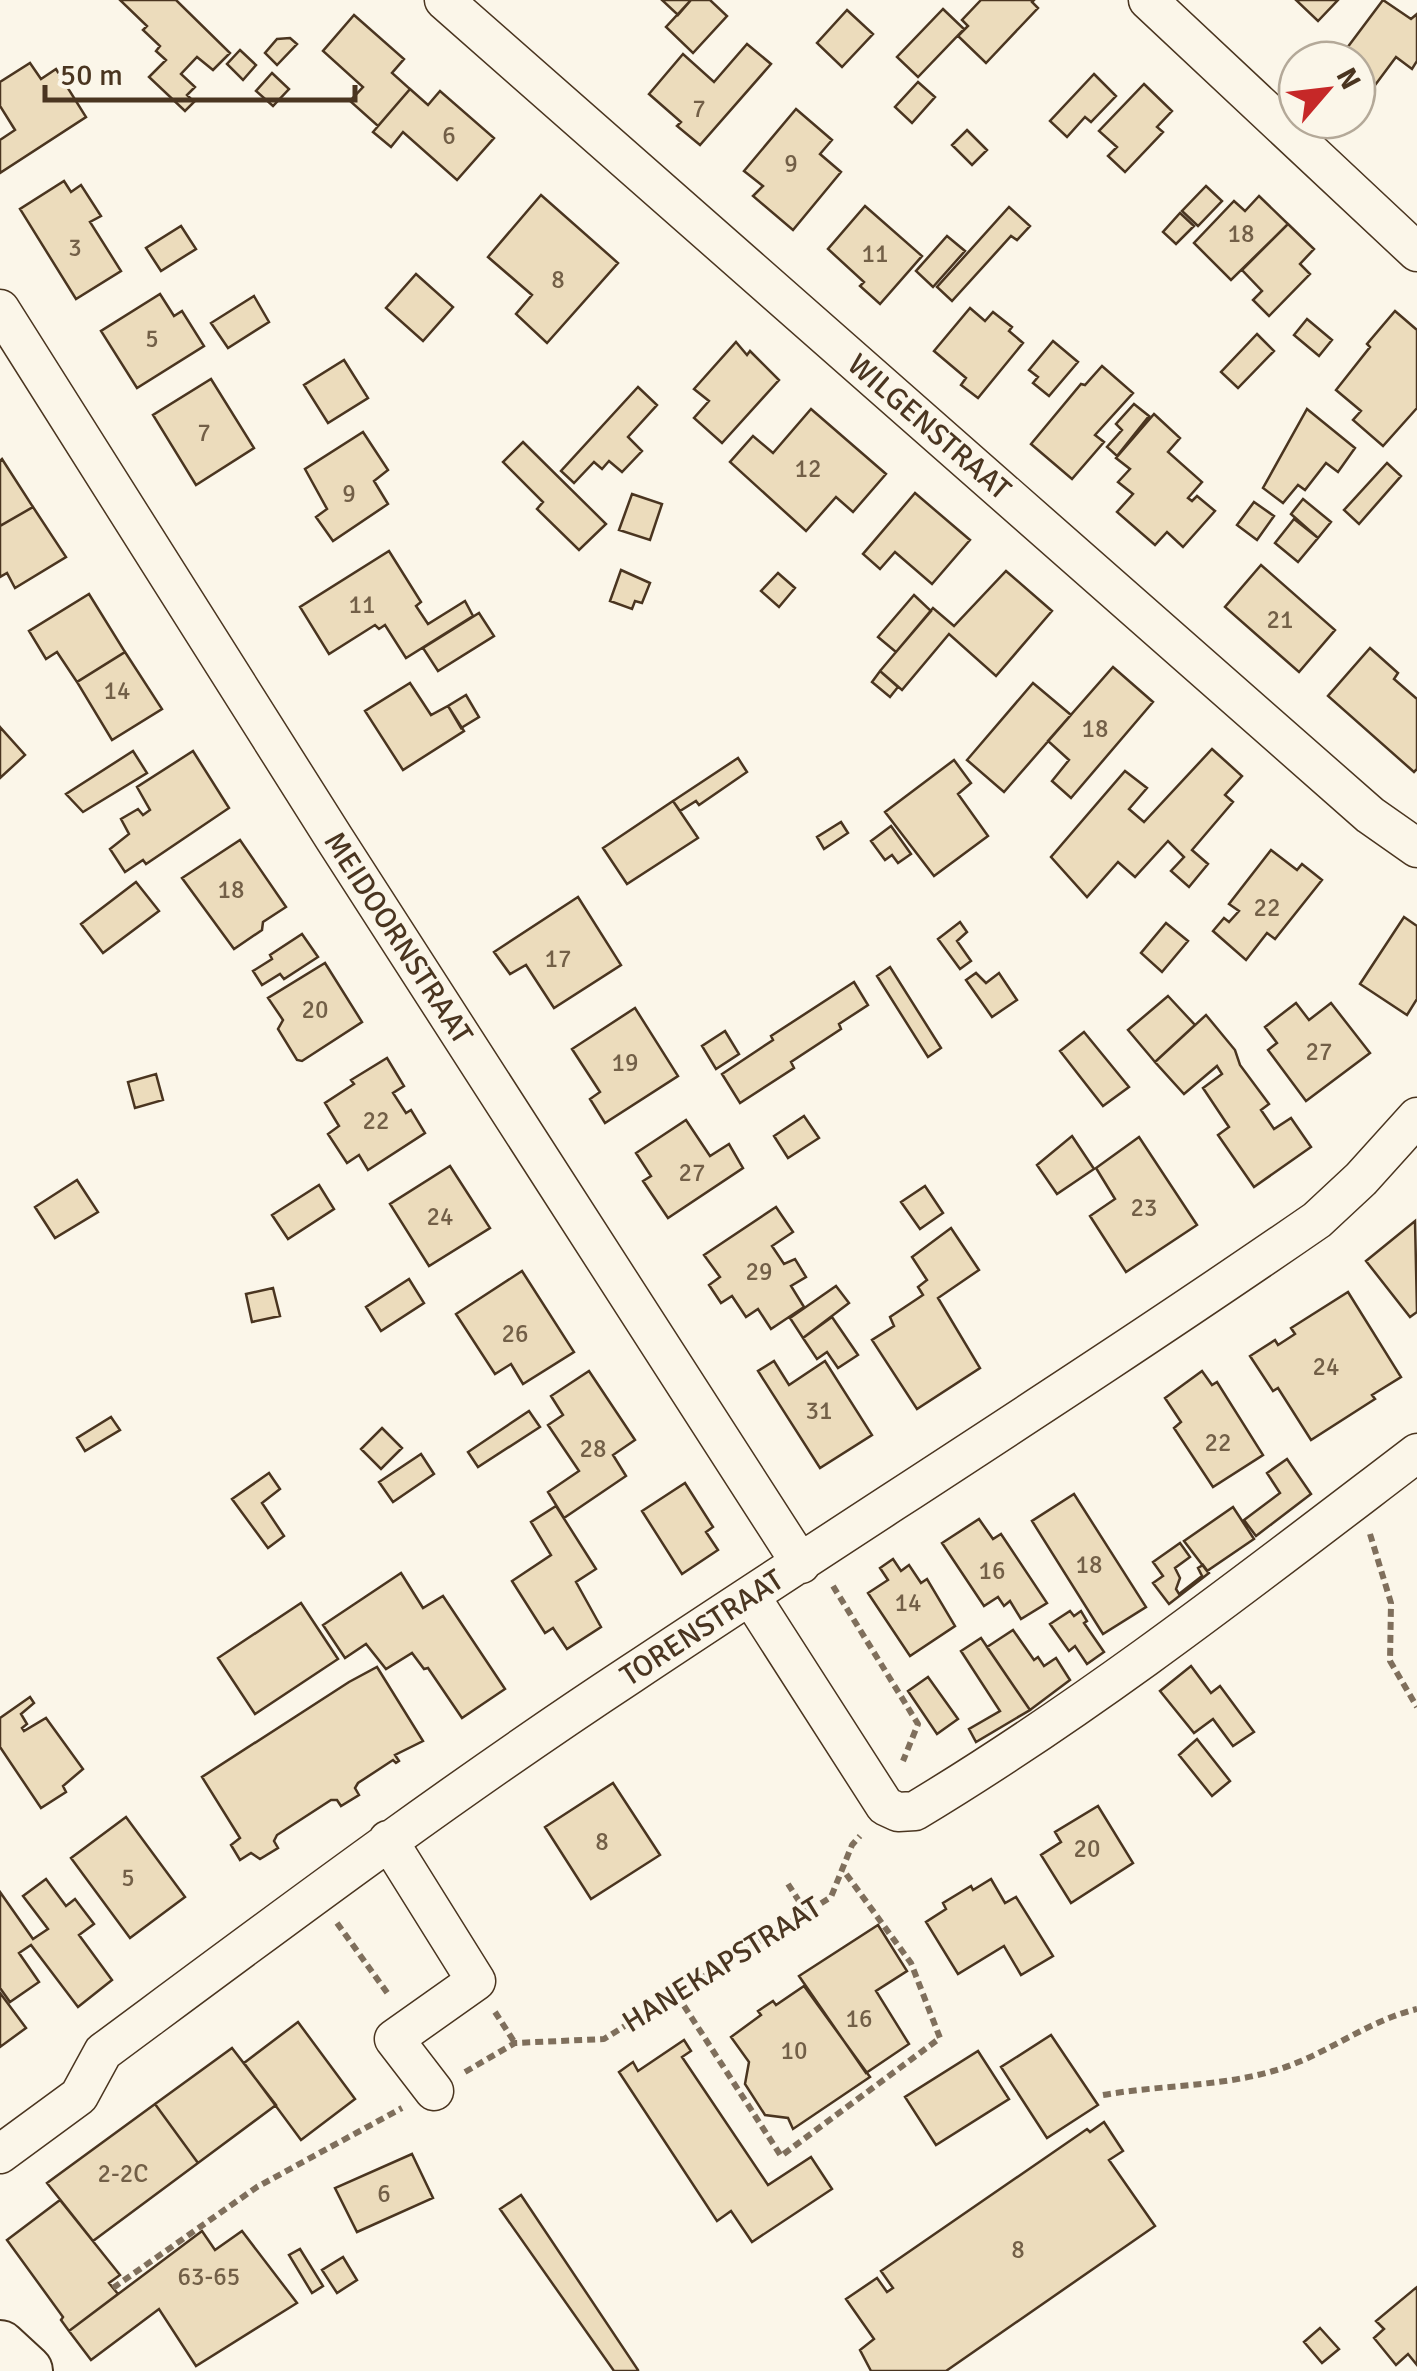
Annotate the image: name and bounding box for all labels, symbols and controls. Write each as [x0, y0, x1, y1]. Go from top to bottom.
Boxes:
scale bar [45, 40, 355, 102]
north arrow [1277, 40, 1377, 140]
text: 50 m [60, 57, 123, 94]
text: N [1329, 62, 1368, 95]
house number: 7 [692, 93, 706, 124]
house number: 6 [442, 120, 456, 151]
house number: 9 [784, 148, 798, 179]
house number: 18 [1227, 218, 1255, 249]
house number: 3 [68, 232, 82, 263]
house number: 11 [861, 238, 889, 269]
house number: 8 [551, 264, 565, 295]
house number: 5 [145, 323, 159, 354]
street label: WILGENSTRAAT [840, 346, 1018, 508]
house number: 7 [197, 417, 211, 448]
house number: 12 [794, 453, 822, 484]
house number: 9 [342, 478, 356, 509]
house number: 11 [348, 589, 376, 620]
house number: 21 [1266, 604, 1294, 635]
house number: 14 [103, 675, 131, 706]
house number: 18 [1081, 713, 1109, 744]
street label: MEIDOORNSTRAAT [316, 825, 481, 1051]
house number: 18 [217, 874, 245, 905]
house number: 22 [1253, 892, 1281, 923]
house number: 17 [544, 943, 572, 974]
house number: 20 [301, 994, 329, 1025]
house number: 27 [1305, 1036, 1333, 1067]
house number: 19 [611, 1047, 639, 1078]
house number: 22 [362, 1105, 390, 1136]
house number: 27 [678, 1157, 706, 1188]
house number: 23 [1130, 1192, 1158, 1223]
house number: 24 [426, 1201, 454, 1232]
house number: 29 [745, 1256, 773, 1287]
house number: 26 [501, 1318, 529, 1349]
house number: 24 [1312, 1351, 1340, 1382]
house number: 31 [805, 1395, 833, 1426]
house number: 22 [1204, 1427, 1232, 1458]
house number: 28 [579, 1433, 607, 1464]
house number: 18 [1075, 1549, 1103, 1580]
house number: 16 [978, 1555, 1006, 1586]
street label: TORENSTRAAT [613, 1561, 791, 1695]
house number: 14 [894, 1587, 922, 1618]
house number: 8 [595, 1826, 609, 1857]
house number: 20 [1073, 1833, 1101, 1864]
house number: 5 [121, 1862, 135, 1893]
street label: HANEKAPSTRAAT [616, 1889, 828, 2041]
house number: 16 [845, 2003, 873, 2034]
house number: 10 [780, 2035, 808, 2066]
house number: 2-2C [98, 2158, 148, 2189]
house number: 6 [377, 2178, 391, 2209]
house number: 8 [1011, 2234, 1025, 2265]
house number: 63-65 [178, 2261, 240, 2292]

